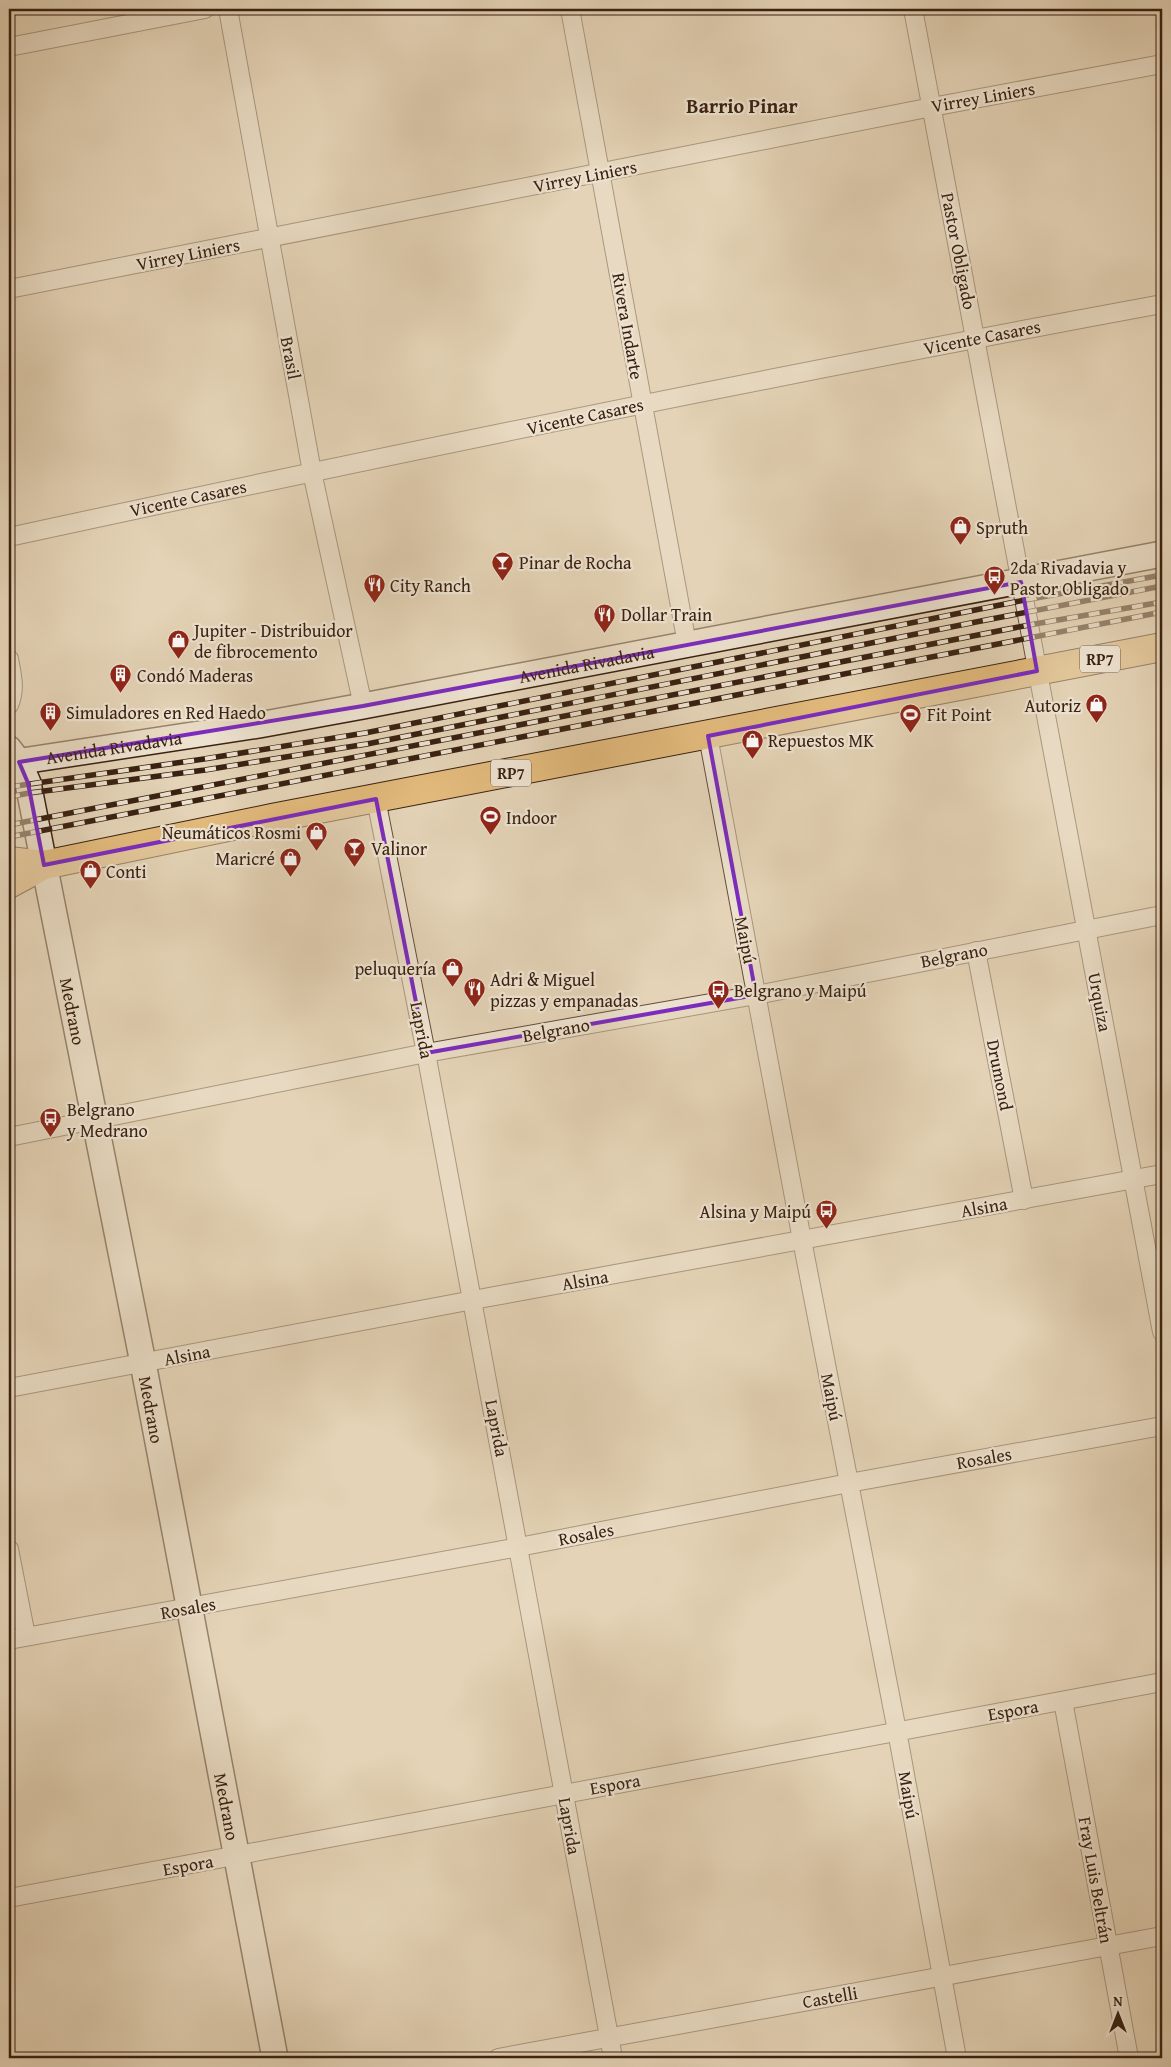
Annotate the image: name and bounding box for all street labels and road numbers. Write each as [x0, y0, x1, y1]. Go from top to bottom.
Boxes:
street label: Virrey Liniers [929, 75, 1037, 119]
street label: Virrey Liniers [531, 153, 639, 199]
street label: Pastor Obligado [934, 190, 984, 312]
street label: Virrey Liniers [134, 231, 242, 277]
street label: Rivera Indarte [605, 270, 651, 382]
street label: Vicente Casares [921, 312, 1043, 362]
street label: Brasil [274, 334, 308, 382]
street label: Vicente Casares [524, 390, 646, 442]
street label: Vicente Casares [127, 472, 249, 524]
street label: Avenida Rivadavia [516, 637, 657, 690]
road number: RP7 [1080, 646, 1120, 672]
street label: Avenida Rivadavia [44, 723, 184, 771]
road number: RP7 [491, 760, 531, 786]
street label: Maipú [728, 914, 764, 966]
street label: Belgrano [918, 935, 990, 975]
street label: Urquiza [1081, 970, 1119, 1034]
street label: Medrano [53, 975, 93, 1047]
street label: Laprida [403, 999, 441, 1061]
street label: Belgrano [520, 1011, 592, 1049]
street label: Drumond [980, 1037, 1020, 1113]
street label: Alsina [959, 1190, 1010, 1224]
street label: Alsina [560, 1263, 611, 1297]
street label: Alsina [161, 1337, 213, 1373]
street label: Maipú [814, 1371, 850, 1423]
street label: Medrano [132, 1374, 171, 1445]
street label: Laprida [478, 1397, 516, 1459]
street label: Rosales [954, 1440, 1014, 1476]
street label: Rosales [556, 1515, 616, 1553]
street label: Rosales [158, 1590, 218, 1626]
street label: Espora [986, 1692, 1041, 1728]
street label: Espora [588, 1766, 643, 1802]
street label: Maipú [892, 1769, 926, 1821]
street label: Medrano [208, 1771, 247, 1842]
street label: Laprida [552, 1795, 588, 1857]
street label: Fray Luis Beltrán [1072, 1815, 1120, 1945]
street label: Espora [161, 1847, 216, 1883]
street label: Castelli [800, 1979, 860, 2015]

